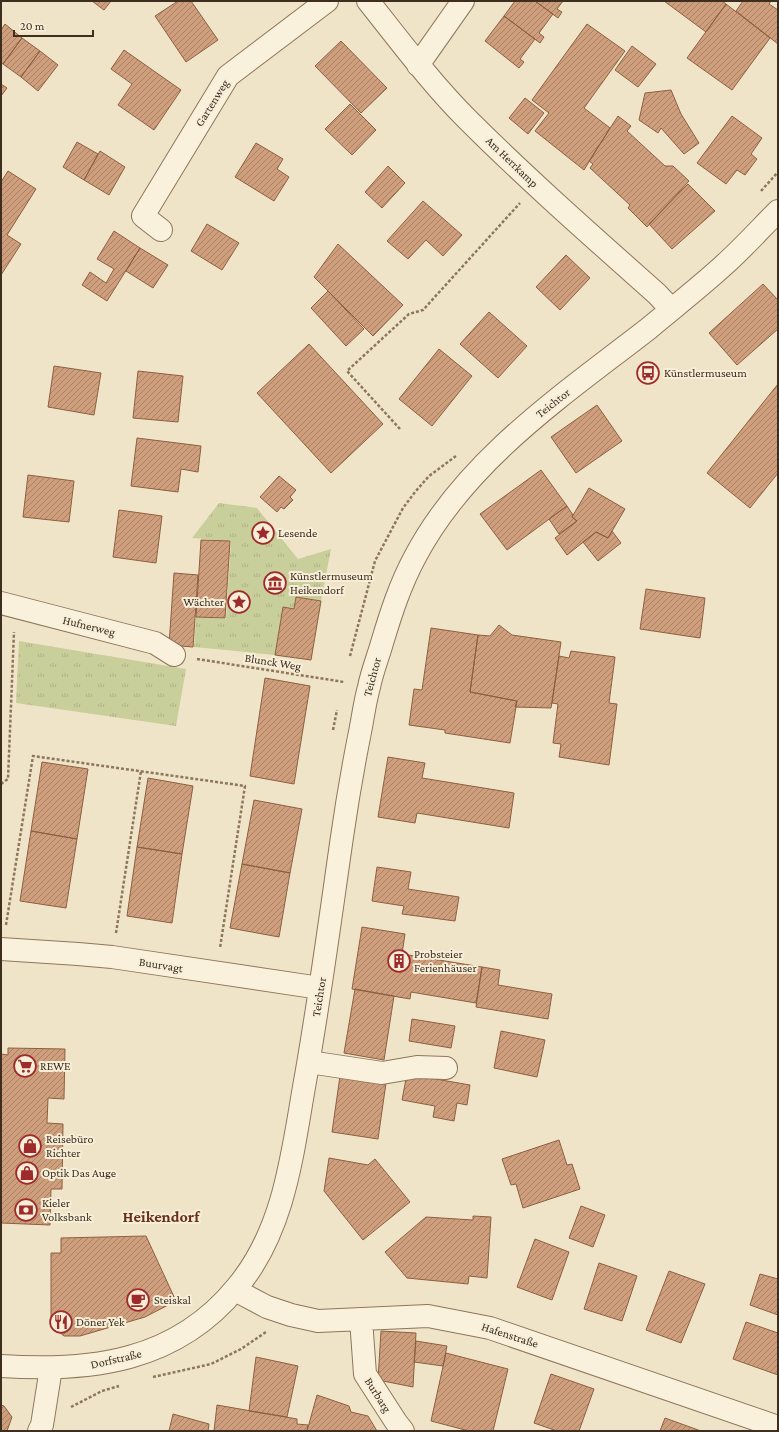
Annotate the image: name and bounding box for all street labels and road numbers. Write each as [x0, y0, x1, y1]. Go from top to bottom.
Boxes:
street label: Gartenweg [192, 77, 232, 129]
street label: Am Herrkamp [483, 134, 541, 190]
street label: Teichtor [533, 385, 574, 421]
street label: Hufnerweg [61, 613, 117, 639]
street label: Blunck Weg [244, 651, 302, 673]
street label: Teichtor [360, 655, 384, 698]
street label: Buurvagt [138, 955, 185, 976]
street label: Teichtor [309, 975, 329, 1018]
street label: Hafenstraße [480, 1319, 540, 1351]
street label: Dorfstraße [89, 1346, 143, 1372]
street label: Burbarg [362, 1375, 394, 1415]

